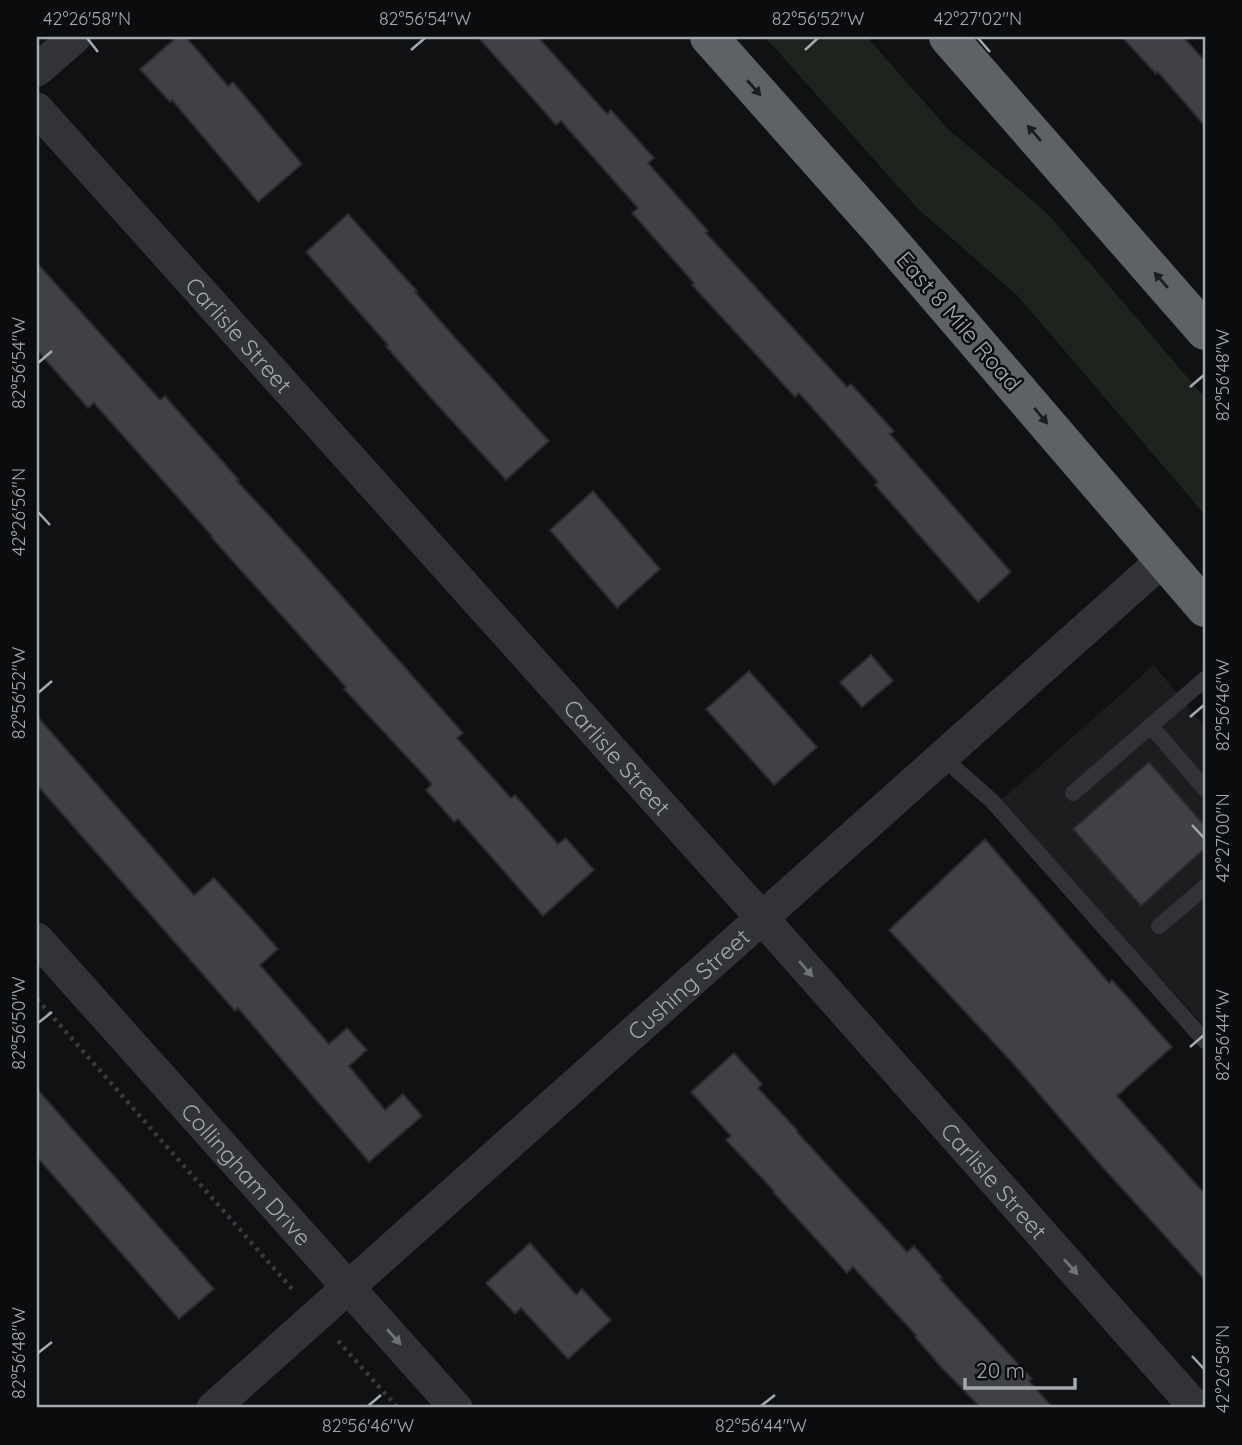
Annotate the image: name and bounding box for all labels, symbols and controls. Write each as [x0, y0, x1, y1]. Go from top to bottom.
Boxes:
text: 42°26'58"N [43, 7, 131, 30]
text: 82°56'54"W [379, 7, 471, 30]
text: 82°56'52"W [772, 7, 864, 30]
text: 42°27'02"N [934, 7, 1022, 30]
one-way arrow [746, 79, 762, 97]
one-way arrow [1026, 125, 1042, 142]
street label: East 8 Mile Road [890, 245, 1028, 397]
street label: Carlisle Street [180, 271, 299, 399]
one-way arrow [1154, 271, 1169, 288]
text: 82°56'54"W [7, 317, 30, 409]
text: 82°56'48"W [1211, 329, 1234, 421]
one-way arrow [1033, 407, 1048, 424]
text: 42°26'56"N [7, 468, 30, 556]
text: 82°56'52"W [7, 647, 30, 739]
text: 82°56'46"W [1211, 659, 1234, 751]
street label: Carlisle Street [558, 693, 677, 821]
text: 42°27'00"N [1211, 793, 1234, 883]
street label: Cushing Street [621, 922, 755, 1046]
one-way arrow [798, 960, 814, 978]
text: 82°56'50"W [7, 976, 30, 1070]
text: 82°56'44"W [1211, 989, 1234, 1081]
street label: Collingham Drive [175, 1096, 318, 1251]
street label: Carlisle Street [935, 1116, 1054, 1245]
one-way arrow [1062, 1259, 1078, 1276]
text: 82°56'48"W [7, 1307, 30, 1399]
text: 42°26'58"N [1211, 1325, 1234, 1413]
one-way arrow [385, 1329, 401, 1346]
scale bar [965, 1347, 1076, 1391]
text: 20 m [976, 1357, 1025, 1383]
text: 82°56'46"W [322, 1414, 414, 1437]
text: 82°56'44"W [715, 1414, 807, 1437]

